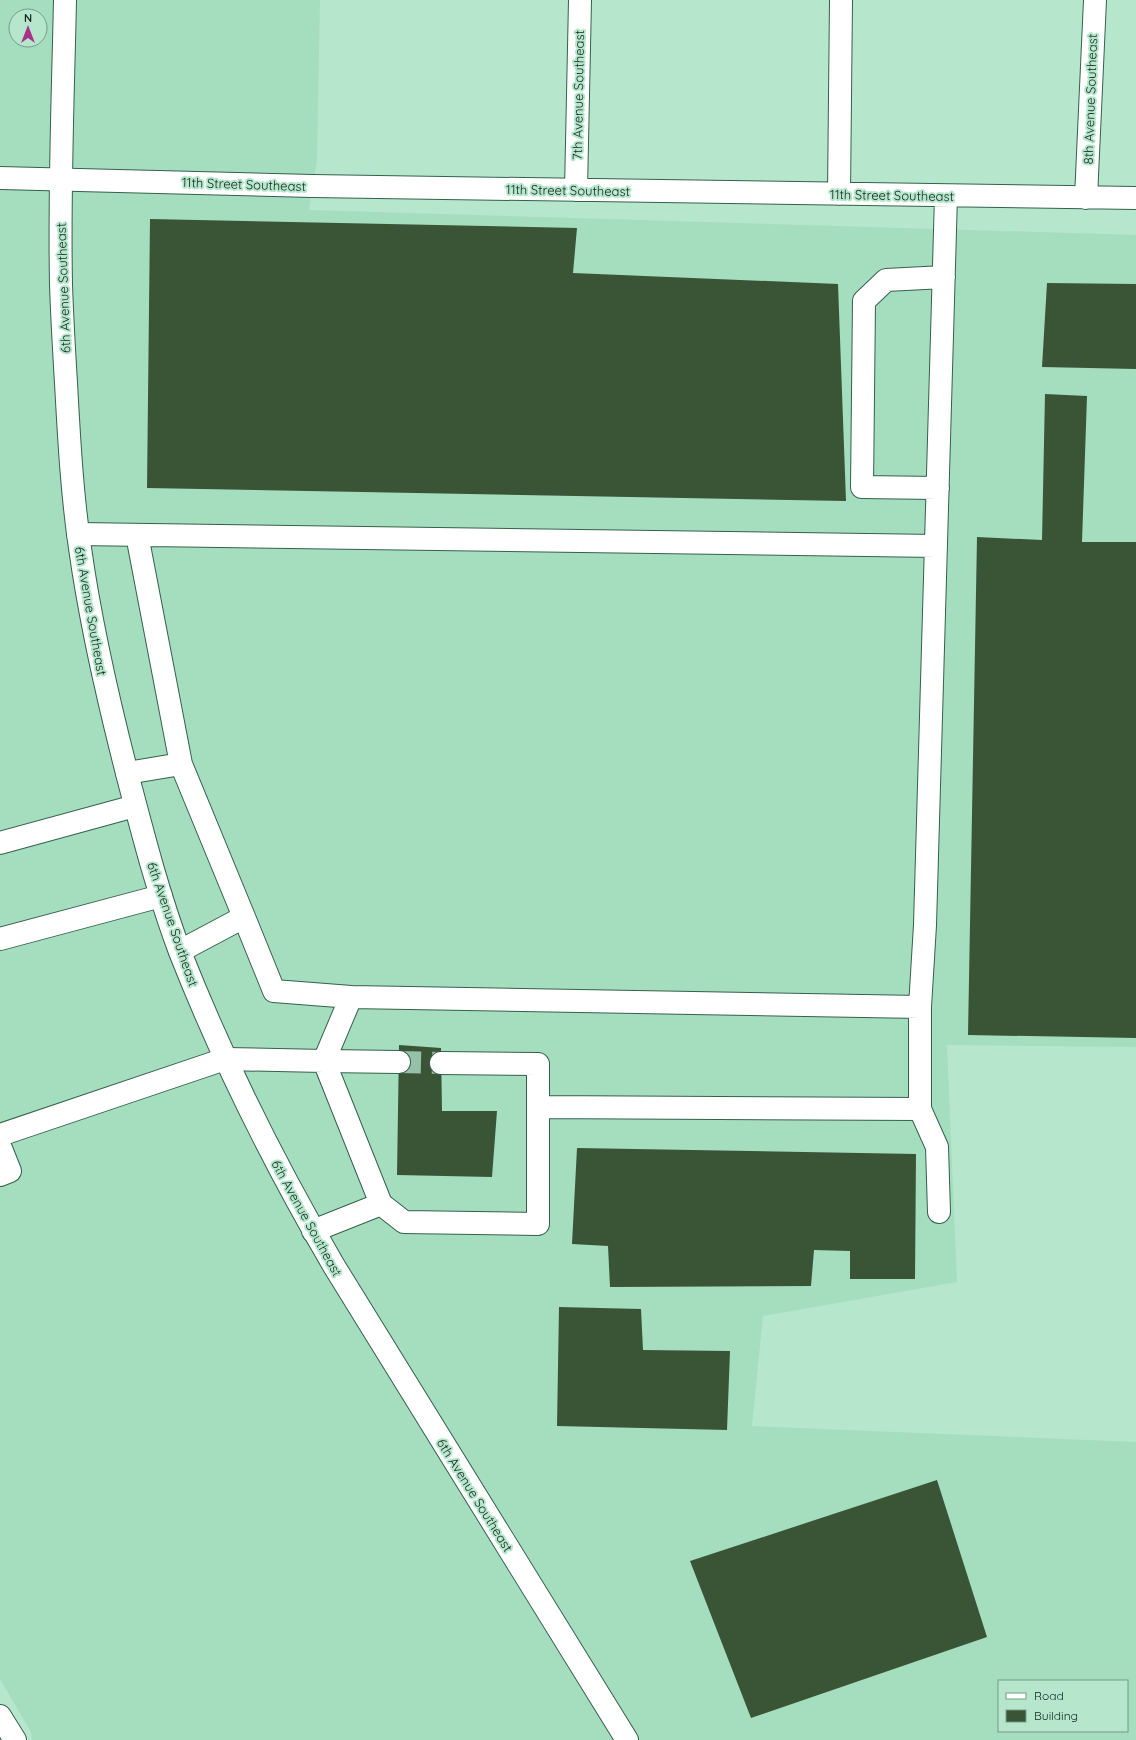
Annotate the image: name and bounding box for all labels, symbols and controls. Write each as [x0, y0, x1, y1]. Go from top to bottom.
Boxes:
north arrow [8, 8, 48, 48]
text: N [24, 11, 32, 25]
street label: 7th Avenue Southeast [569, 30, 587, 160]
street label: 8th Avenue Southeast [1080, 34, 1100, 164]
street label: 11th Street Southeast [182, 174, 306, 194]
street label: 11th Street Southeast [506, 181, 630, 199]
street label: 11th Street Southeast [830, 186, 954, 204]
street label: 6th Avenue Southeast [53, 223, 73, 353]
street label: 6th Avenue Southeast [72, 545, 110, 677]
street label: 6th Avenue Southeast [144, 860, 202, 988]
street label: 6th Avenue Southeast [268, 1157, 346, 1279]
street label: 6th Avenue Southeast [434, 1435, 516, 1555]
legend [998, 1680, 1128, 1732]
text: Road [1034, 1688, 1064, 1703]
text: Building [1034, 1708, 1078, 1723]

